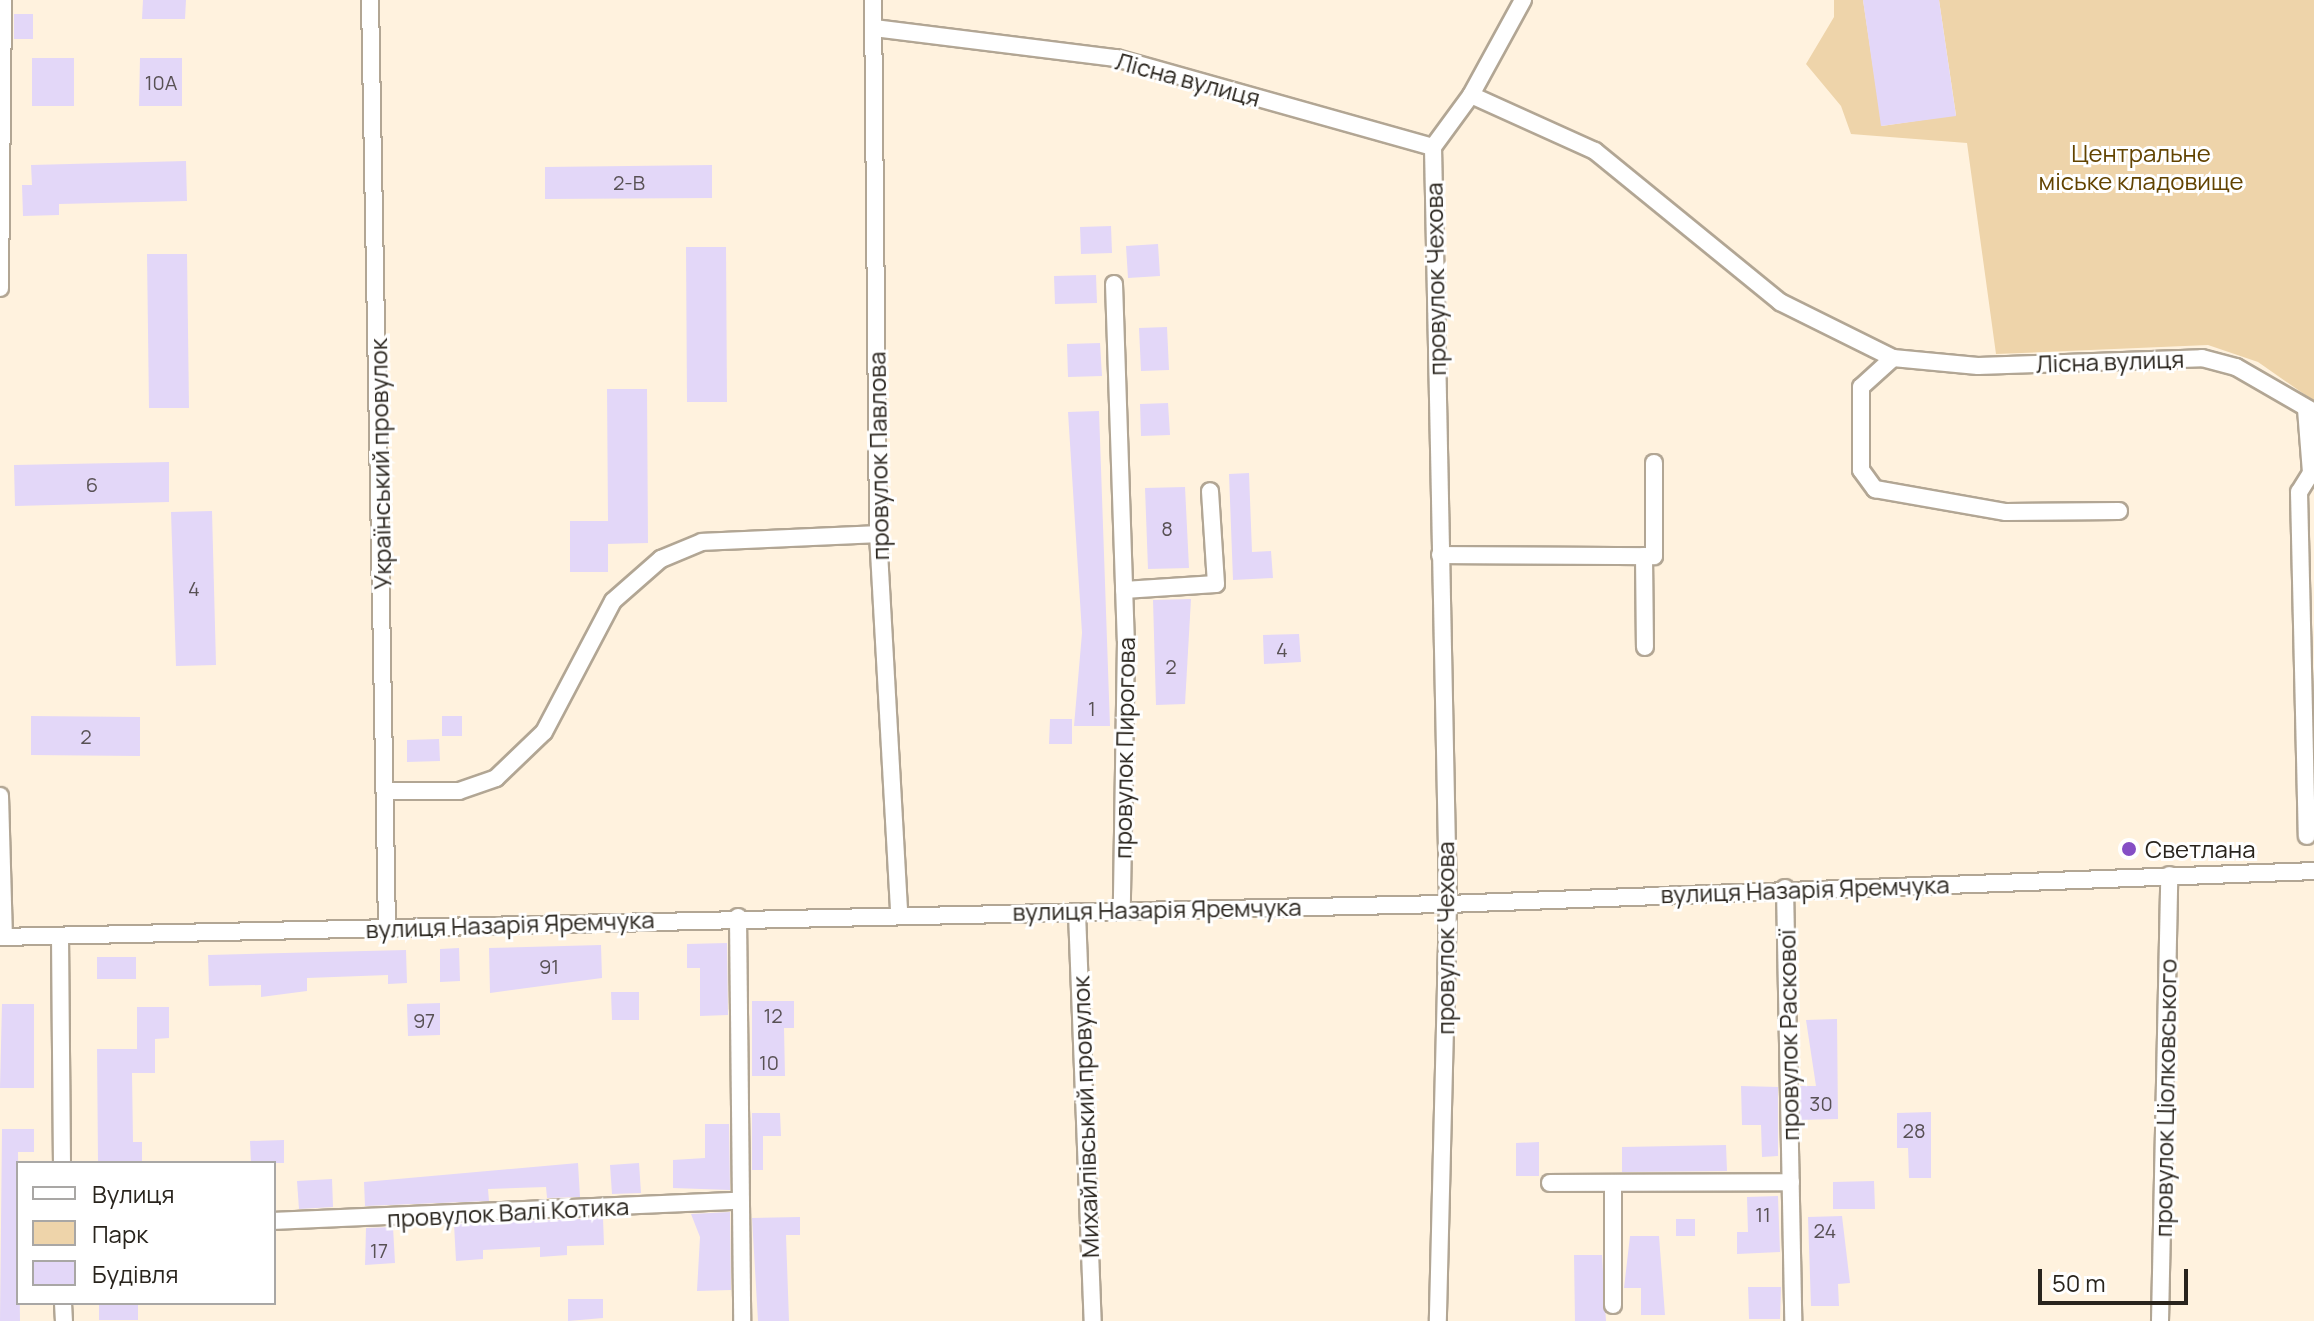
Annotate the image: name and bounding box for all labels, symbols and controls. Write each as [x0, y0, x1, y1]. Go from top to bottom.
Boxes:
street label: Лісна вулиця [1113, 46, 1263, 112]
house number: 10А [145, 70, 177, 94]
park label: Центральне міське кладовище [2039, 139, 2243, 195]
house number: 2-В [613, 170, 645, 194]
street label: провулок Чехова [1419, 182, 1451, 376]
street label: Український провулок [363, 338, 397, 590]
street label: Лісна вулиця [2035, 344, 2185, 378]
street label: провулок Павлова [862, 351, 894, 561]
house number: 6 [86, 472, 98, 496]
house number: 8 [1161, 516, 1173, 540]
house number: 4 [188, 576, 200, 600]
street label: провулок Пирогова [1108, 637, 1140, 859]
house number: 4 [1276, 637, 1288, 661]
house number: 2 [1165, 654, 1177, 678]
house number: 1 [1088, 696, 1096, 720]
house number: 2 [80, 724, 92, 748]
place label: Светлана [2145, 835, 2255, 863]
marker: Светлана [2120, 840, 2138, 858]
street label: провулок Чехова [1431, 841, 1459, 1035]
street label: вулиця Назарія Яремчука [1660, 870, 1950, 908]
street label: вулиця Назарія Яремчука [1012, 892, 1302, 926]
street label: вулиця Назарія Яремчука [365, 905, 655, 943]
street label: провулок Раскової [1772, 929, 1804, 1141]
house number: 91 [539, 954, 559, 978]
street label: провулок Ціолковського [2148, 959, 2182, 1237]
street label: Михайлівський провулок [1066, 975, 1104, 1259]
house number: 12 [763, 1003, 783, 1027]
house number: 97 [413, 1008, 435, 1032]
house number: 10 [759, 1050, 779, 1074]
house number: 30 [1809, 1091, 1833, 1115]
house number: 28 [1902, 1118, 1926, 1142]
legend [16, 1161, 276, 1305]
text: Вулиця [92, 1177, 174, 1210]
street label: провулок Валі Котика [386, 1191, 630, 1233]
house number: 11 [1755, 1202, 1771, 1226]
text: Парк [92, 1217, 148, 1250]
house number: 24 [1814, 1218, 1836, 1242]
house number: 17 [370, 1238, 388, 1262]
scale bar [2042, 1253, 2192, 1303]
text: Будівля [92, 1257, 179, 1290]
text: 50 m [2052, 1266, 2106, 1299]

